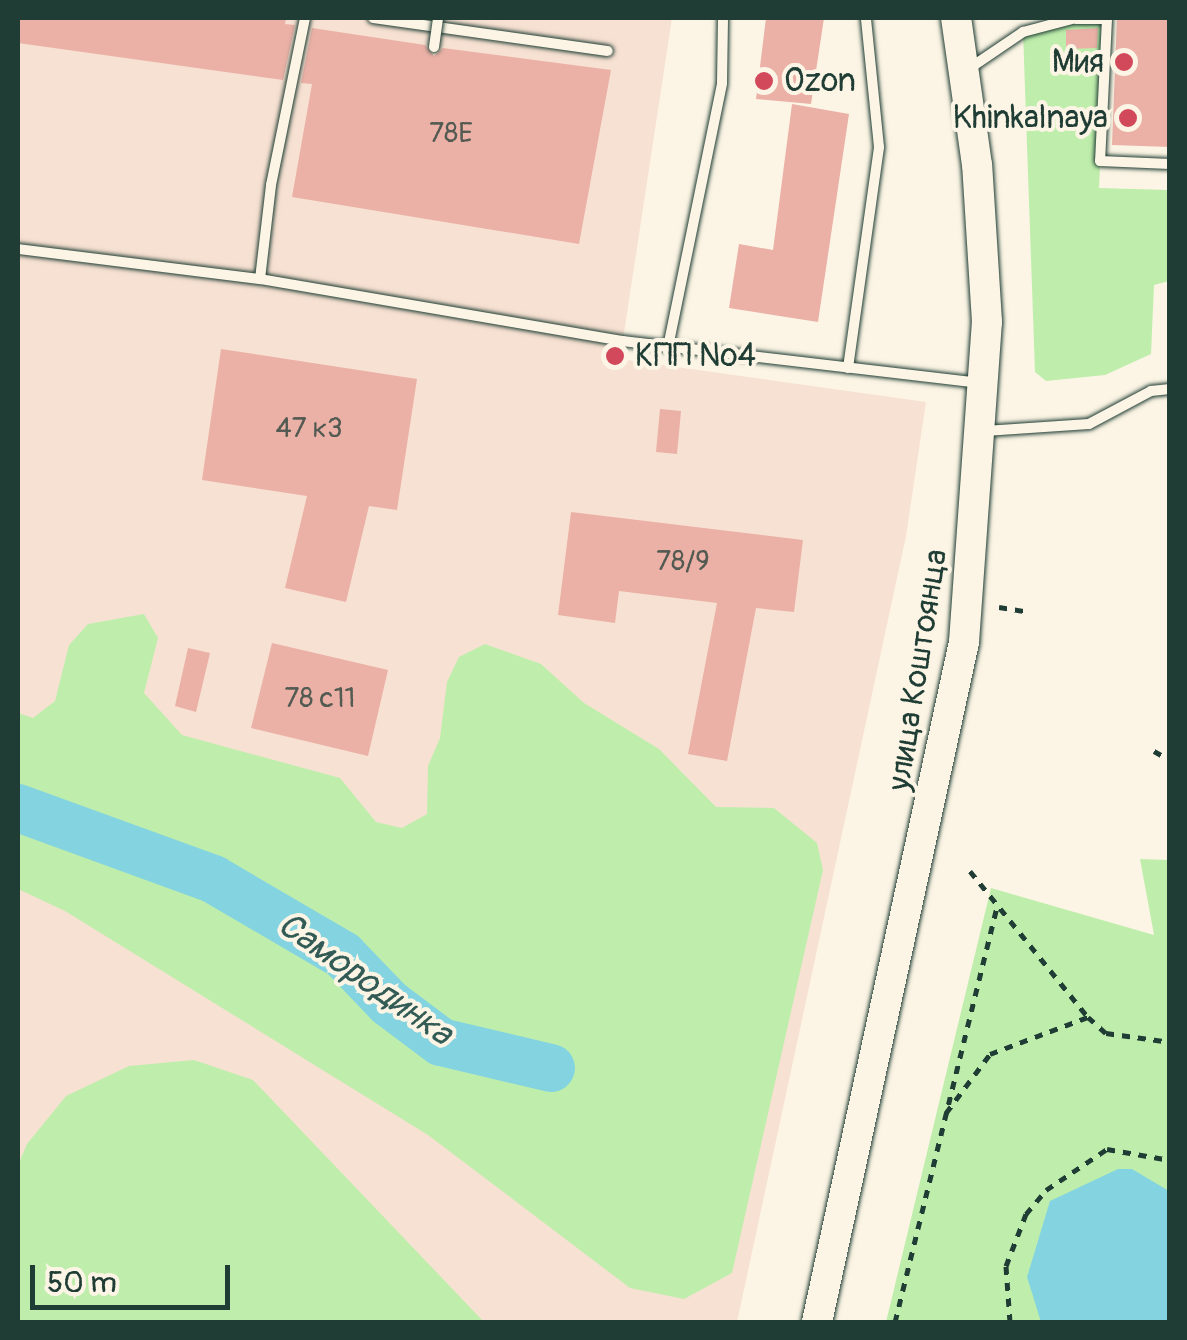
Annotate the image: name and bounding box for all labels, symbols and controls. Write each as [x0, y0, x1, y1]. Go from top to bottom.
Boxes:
place label: Мия [1052, 43, 1104, 81]
marker: Мия [1113, 51, 1135, 73]
place label: Ozon [784, 62, 856, 100]
marker: Ozon [753, 70, 775, 92]
place label: Khinkalnaya [953, 99, 1108, 137]
marker: Khinkalnaya [1117, 107, 1139, 129]
house number: 78Е [429, 117, 473, 151]
place label: КПП №4 [635, 337, 756, 375]
marker: КПП №4 [604, 345, 626, 367]
house number: 47 к3 [275, 412, 343, 446]
house number: 78/9 [656, 545, 710, 579]
street label: улица Коштоянца [880, 546, 956, 794]
house number: 78 с11 [284, 682, 356, 716]
water label: Самородинка [270, 903, 460, 1055]
scale bar [35, 1245, 235, 1307]
text: 50 m [47, 1264, 117, 1301]

